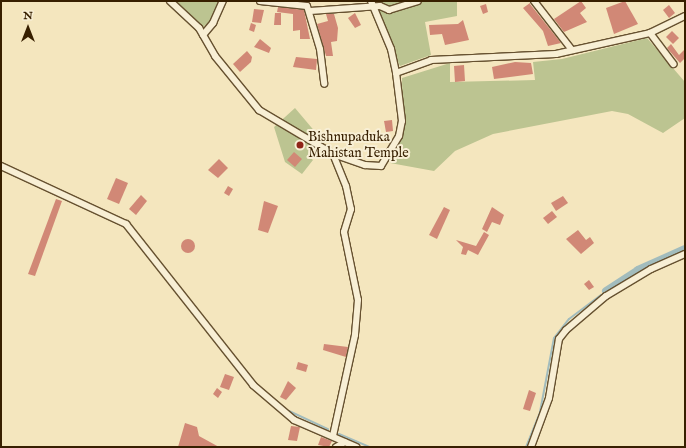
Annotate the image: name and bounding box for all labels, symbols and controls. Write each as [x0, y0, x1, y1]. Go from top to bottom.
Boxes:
north arrow [8, 8, 48, 48]
text: N [23, 9, 33, 23]
place label: Bishnupaduka Mahistan Temple [308, 129, 409, 162]
marker: Bishnupaduka Mahistan Temple [295, 140, 305, 150]

